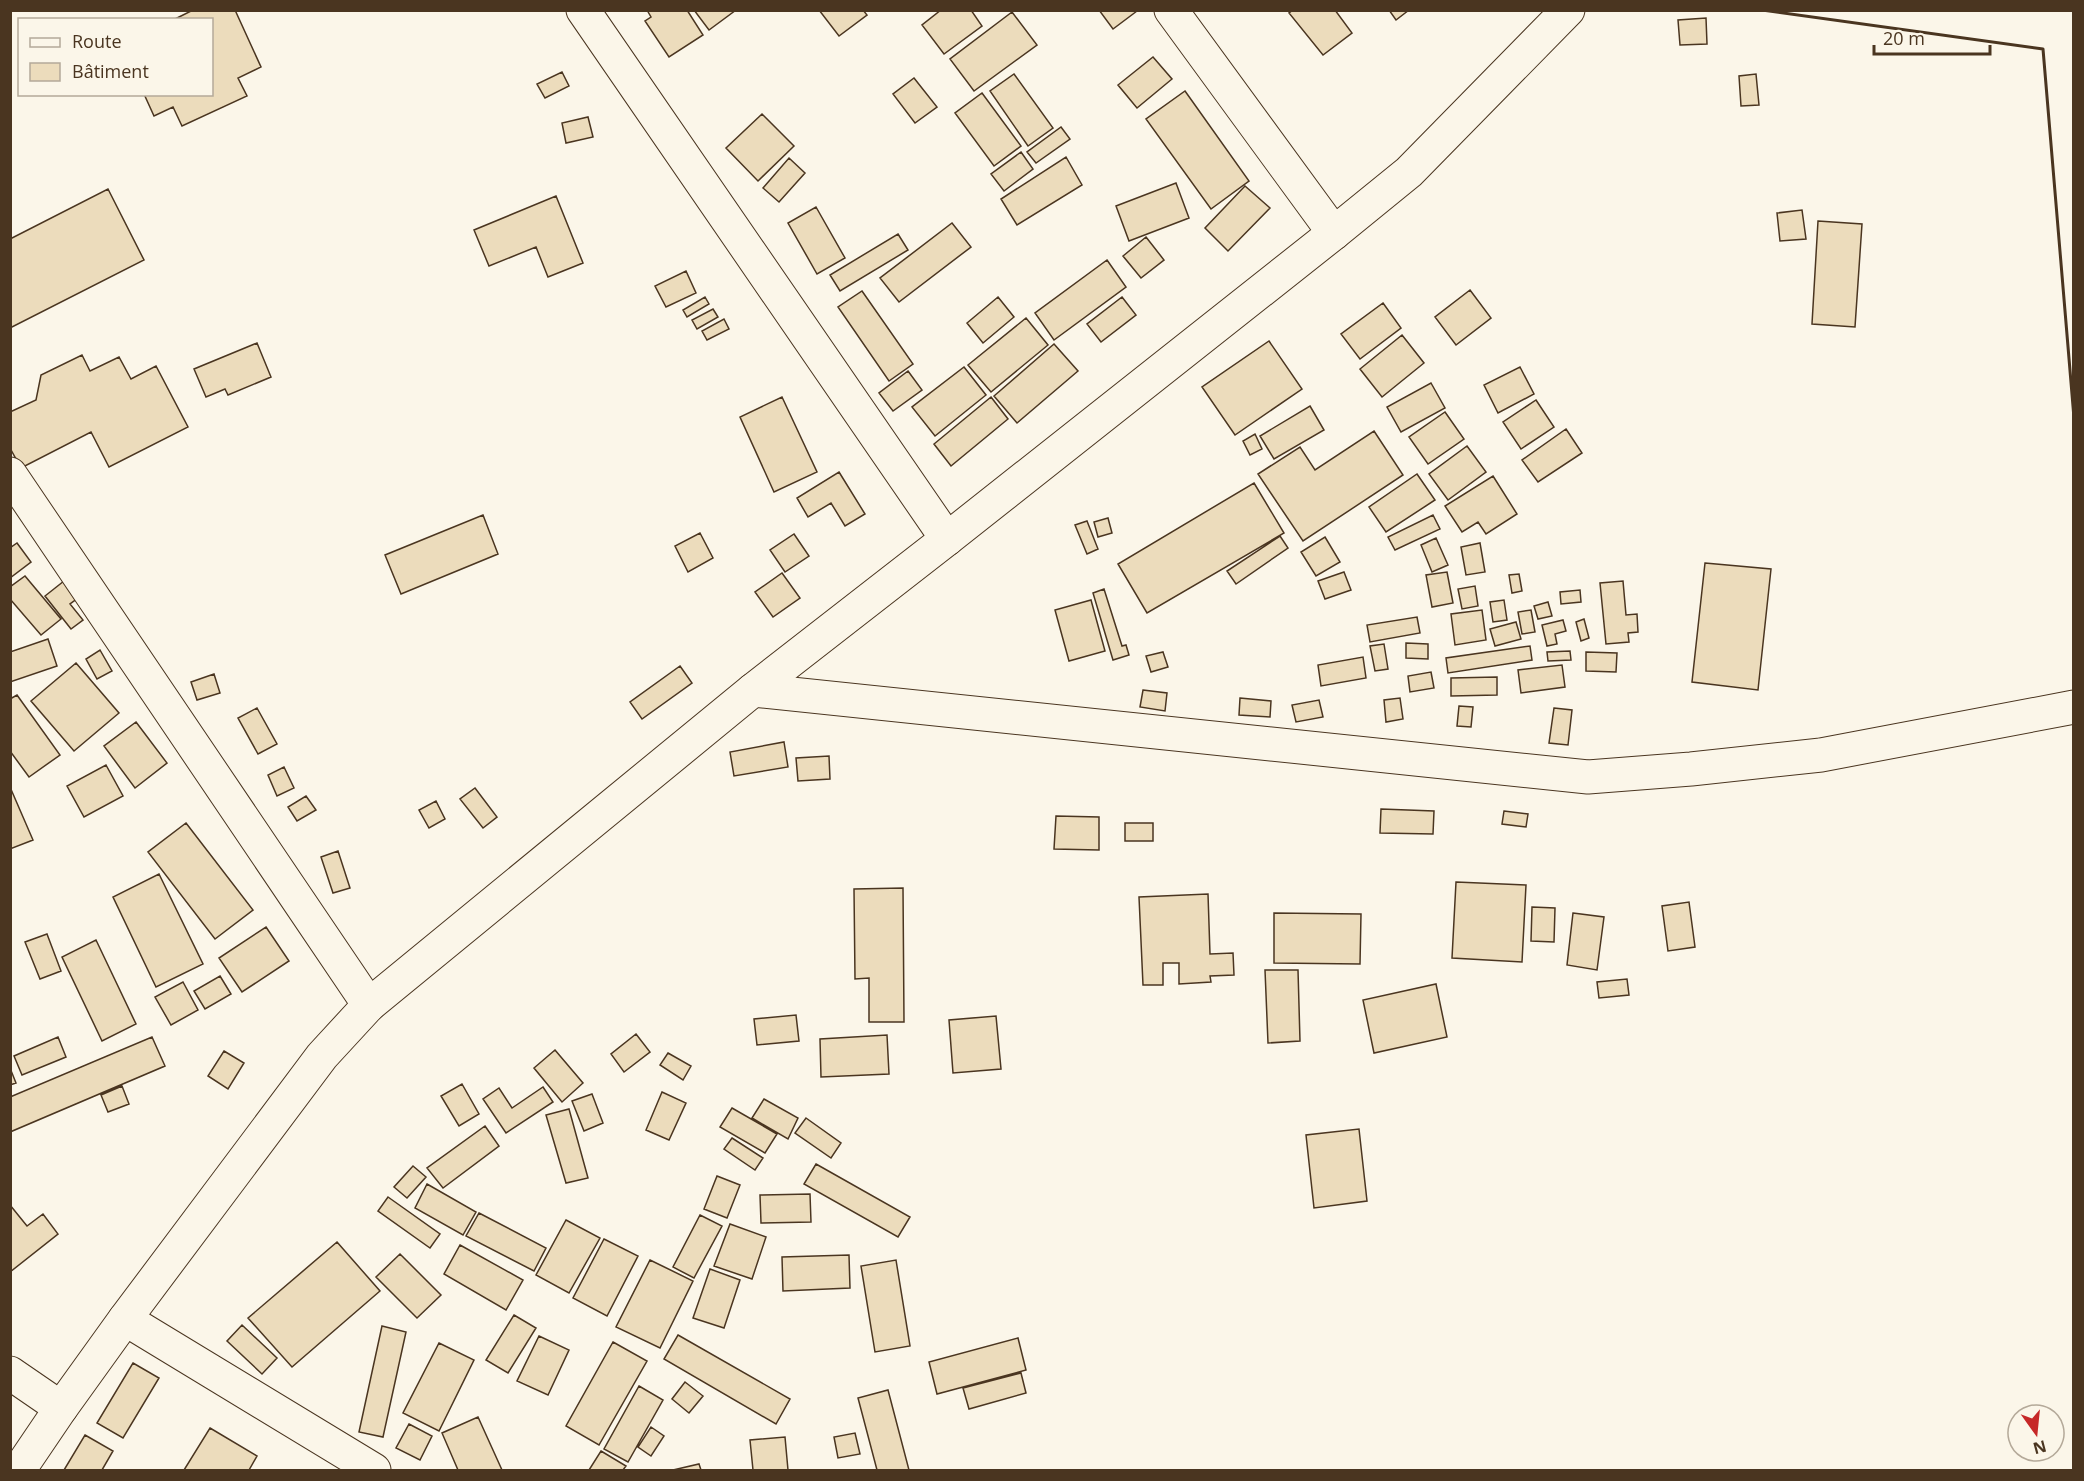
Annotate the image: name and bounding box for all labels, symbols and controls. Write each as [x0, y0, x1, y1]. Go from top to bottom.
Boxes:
legend [18, 18, 213, 96]
scale bar [1874, 18, 1990, 56]
text: 20 m [1883, 26, 1925, 50]
text: Route [72, 29, 122, 53]
text: Bâtiment [72, 59, 149, 83]
north arrow [2006, 1403, 2066, 1463]
text: N [2031, 1435, 2049, 1460]

